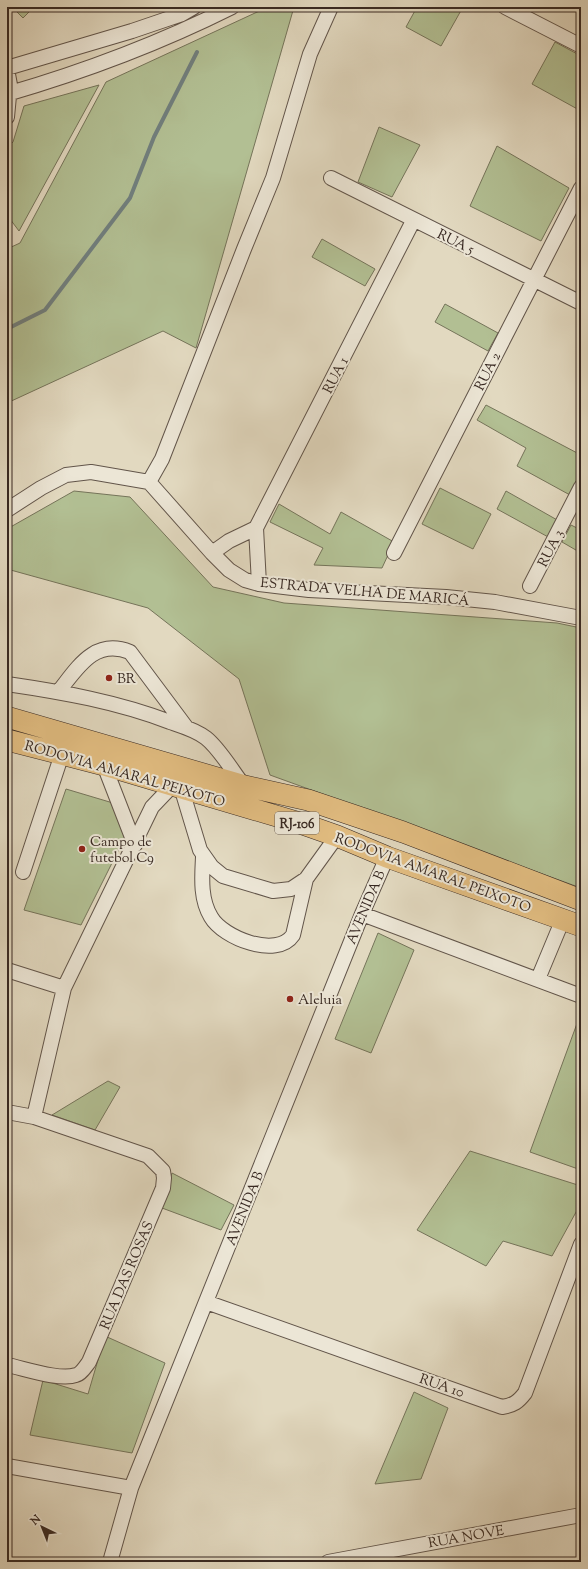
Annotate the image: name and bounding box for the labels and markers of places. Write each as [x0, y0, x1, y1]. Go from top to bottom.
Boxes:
place label: BR [117, 670, 136, 690]
marker: BR [104, 673, 114, 683]
place label: Campo de futebol C9 [90, 833, 154, 869]
marker: Campo de futebol C9 [77, 844, 87, 854]
place label: Aleluia [298, 991, 342, 1011]
marker: Aleluia [285, 994, 295, 1004]

